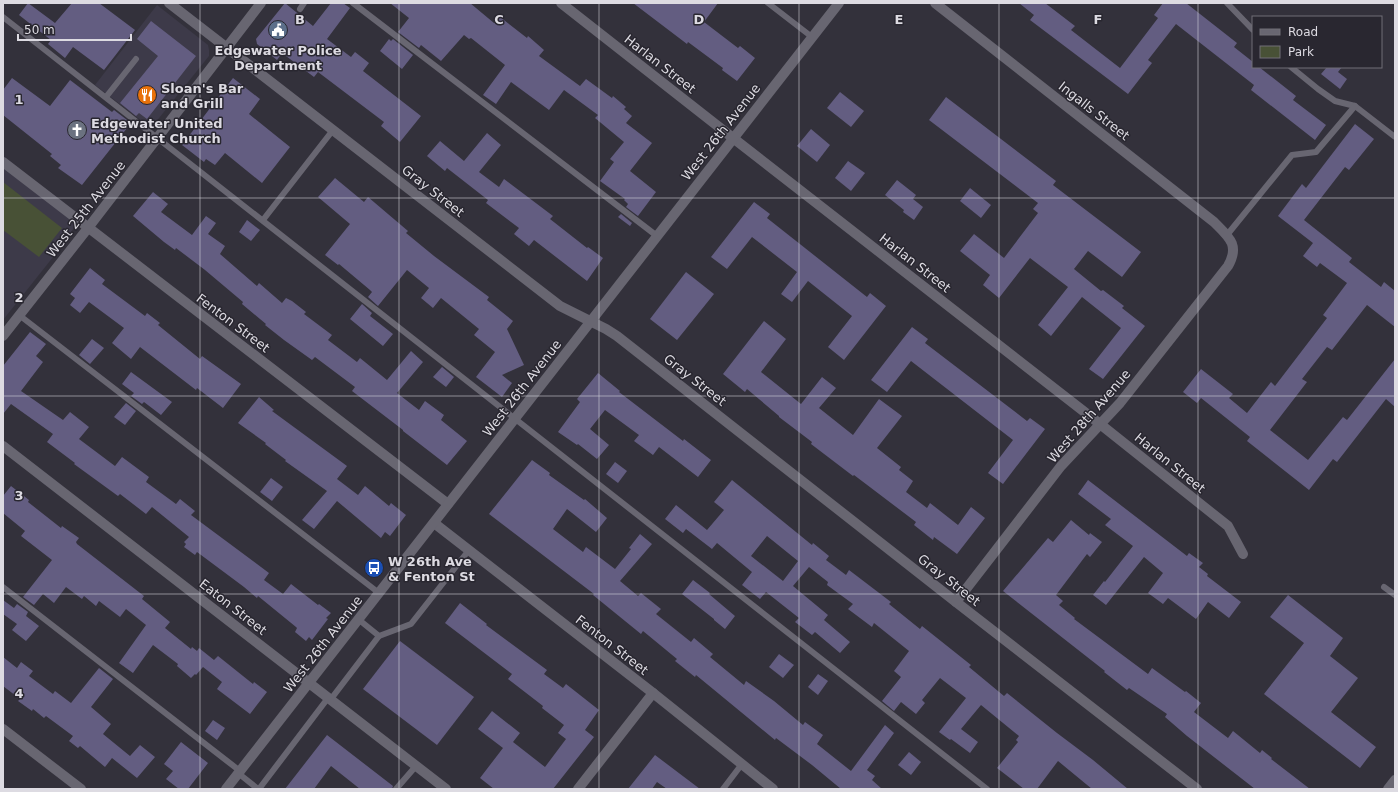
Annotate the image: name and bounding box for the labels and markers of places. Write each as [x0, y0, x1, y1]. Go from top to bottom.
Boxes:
public building icon: Edgewater Police Department [267, 19, 289, 41]
place label: Edgewater Police Department [215, 43, 342, 73]
place label: Sloan's Bar and Grill [161, 81, 244, 111]
restaurant icon: Sloan's Bar and Grill [136, 84, 158, 106]
place label: Edgewater United Methodist Church [91, 116, 223, 146]
church icon: Edgewater United Methodist Church [66, 119, 88, 141]
place label: W 26th Ave & Fenton St [388, 554, 475, 584]
bus stop icon: W 26th Ave & Fenton St [363, 557, 385, 579]

